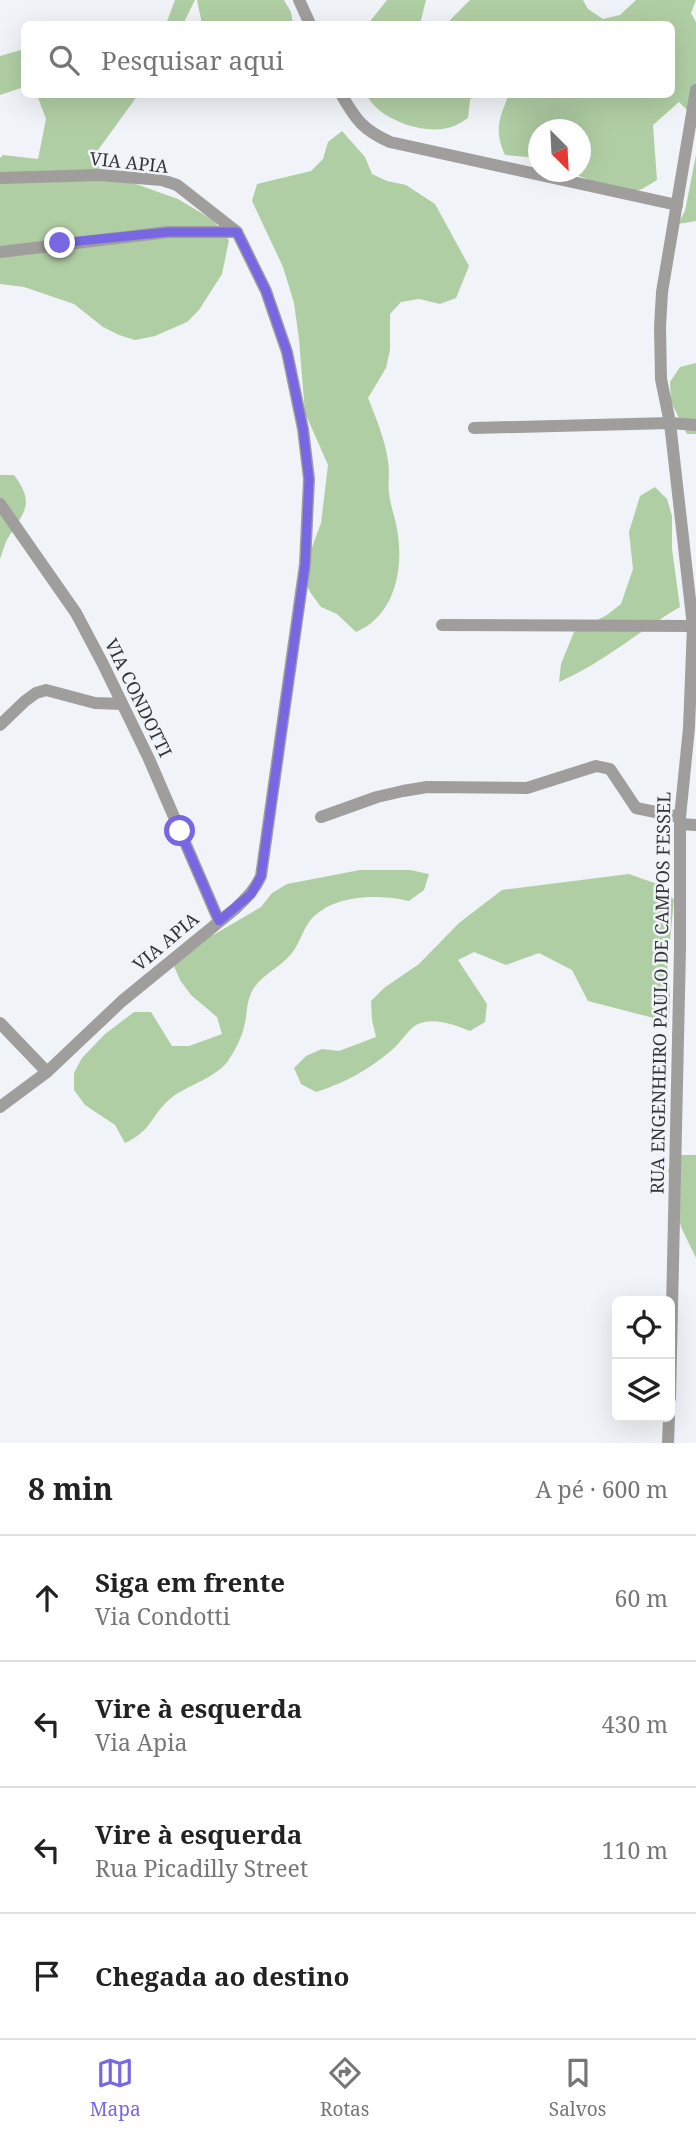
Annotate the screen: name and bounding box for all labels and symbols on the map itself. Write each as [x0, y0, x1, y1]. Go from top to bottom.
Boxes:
north arrow [528, 119, 591, 182]
street label: VIA APIA [89, 146, 170, 178]
route end [44, 227, 75, 258]
street label: VIA CONDOTTI [100, 634, 178, 761]
street label: RUA ENGENHEIRO PAULO DE CAMPOS FESSEL [644, 792, 676, 1194]
route start [164, 815, 195, 846]
street label: VIA APIA [127, 906, 204, 976]

